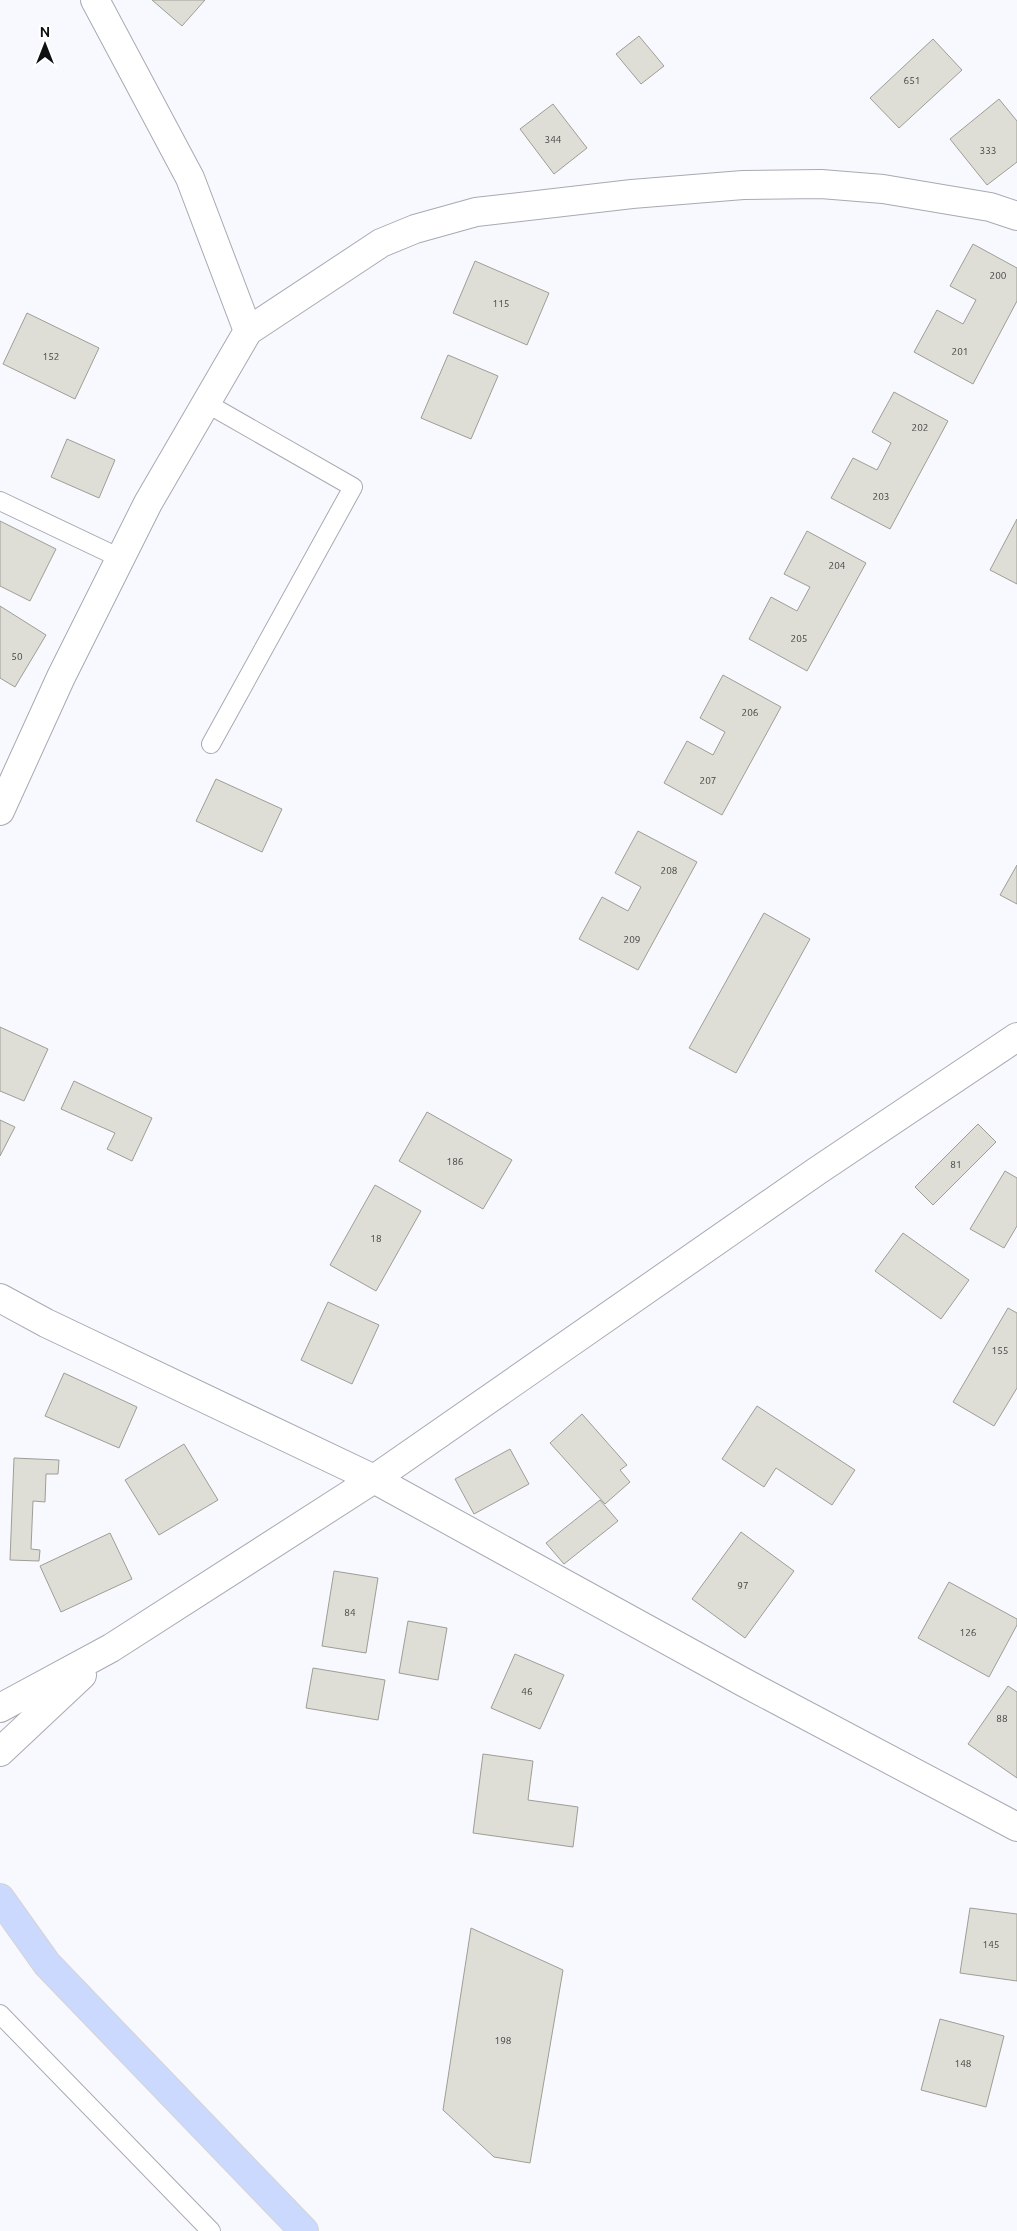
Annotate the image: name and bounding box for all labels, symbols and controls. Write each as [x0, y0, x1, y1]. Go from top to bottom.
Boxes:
north arrow [20, 20, 70, 70]
text: N [40, 24, 50, 40]
house number: 651 [904, 75, 920, 86]
house number: 344 [545, 134, 562, 145]
house number: 333 [980, 145, 996, 156]
house number: 200 [990, 270, 1007, 281]
house number: 115 [493, 298, 509, 309]
house number: 201 [952, 346, 968, 357]
house number: 152 [43, 351, 59, 362]
house number: 202 [912, 422, 928, 433]
house number: 203 [873, 491, 889, 502]
house number: 204 [829, 560, 846, 571]
house number: 205 [791, 633, 807, 644]
house number: 50 [11, 651, 23, 662]
house number: 206 [742, 707, 759, 718]
house number: 207 [700, 775, 716, 786]
house number: 208 [661, 865, 678, 876]
house number: 209 [624, 934, 640, 945]
house number: 186 [447, 1156, 464, 1167]
house number: 81 [950, 1159, 962, 1170]
house number: 18 [370, 1233, 382, 1244]
house number: 155 [992, 1345, 1008, 1356]
house number: 97 [737, 1580, 749, 1591]
house number: 84 [344, 1607, 356, 1618]
house number: 126 [960, 1627, 977, 1638]
house number: 46 [521, 1686, 533, 1697]
house number: 88 [996, 1713, 1008, 1724]
house number: 145 [983, 1939, 999, 1950]
house number: 198 [495, 2035, 512, 2046]
house number: 148 [955, 2058, 972, 2069]

